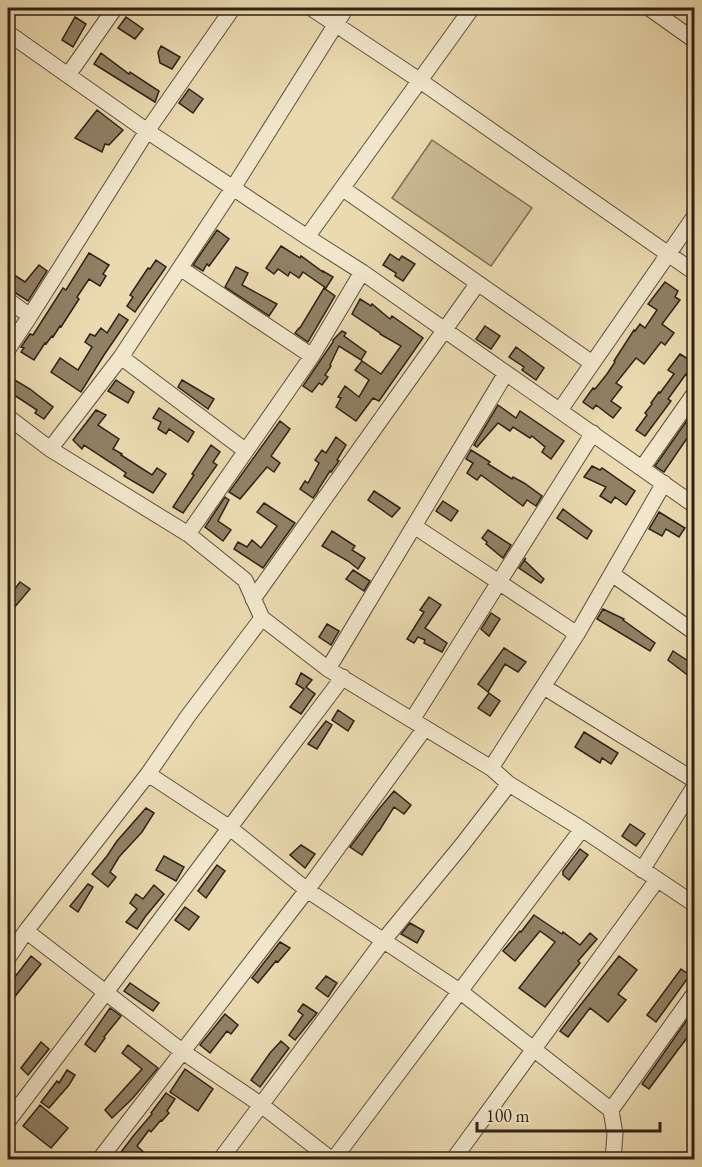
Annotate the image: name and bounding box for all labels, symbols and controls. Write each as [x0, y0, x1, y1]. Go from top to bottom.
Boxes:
scale bar [477, 1095, 660, 1133]
text: 100 m [486, 1104, 530, 1127]

